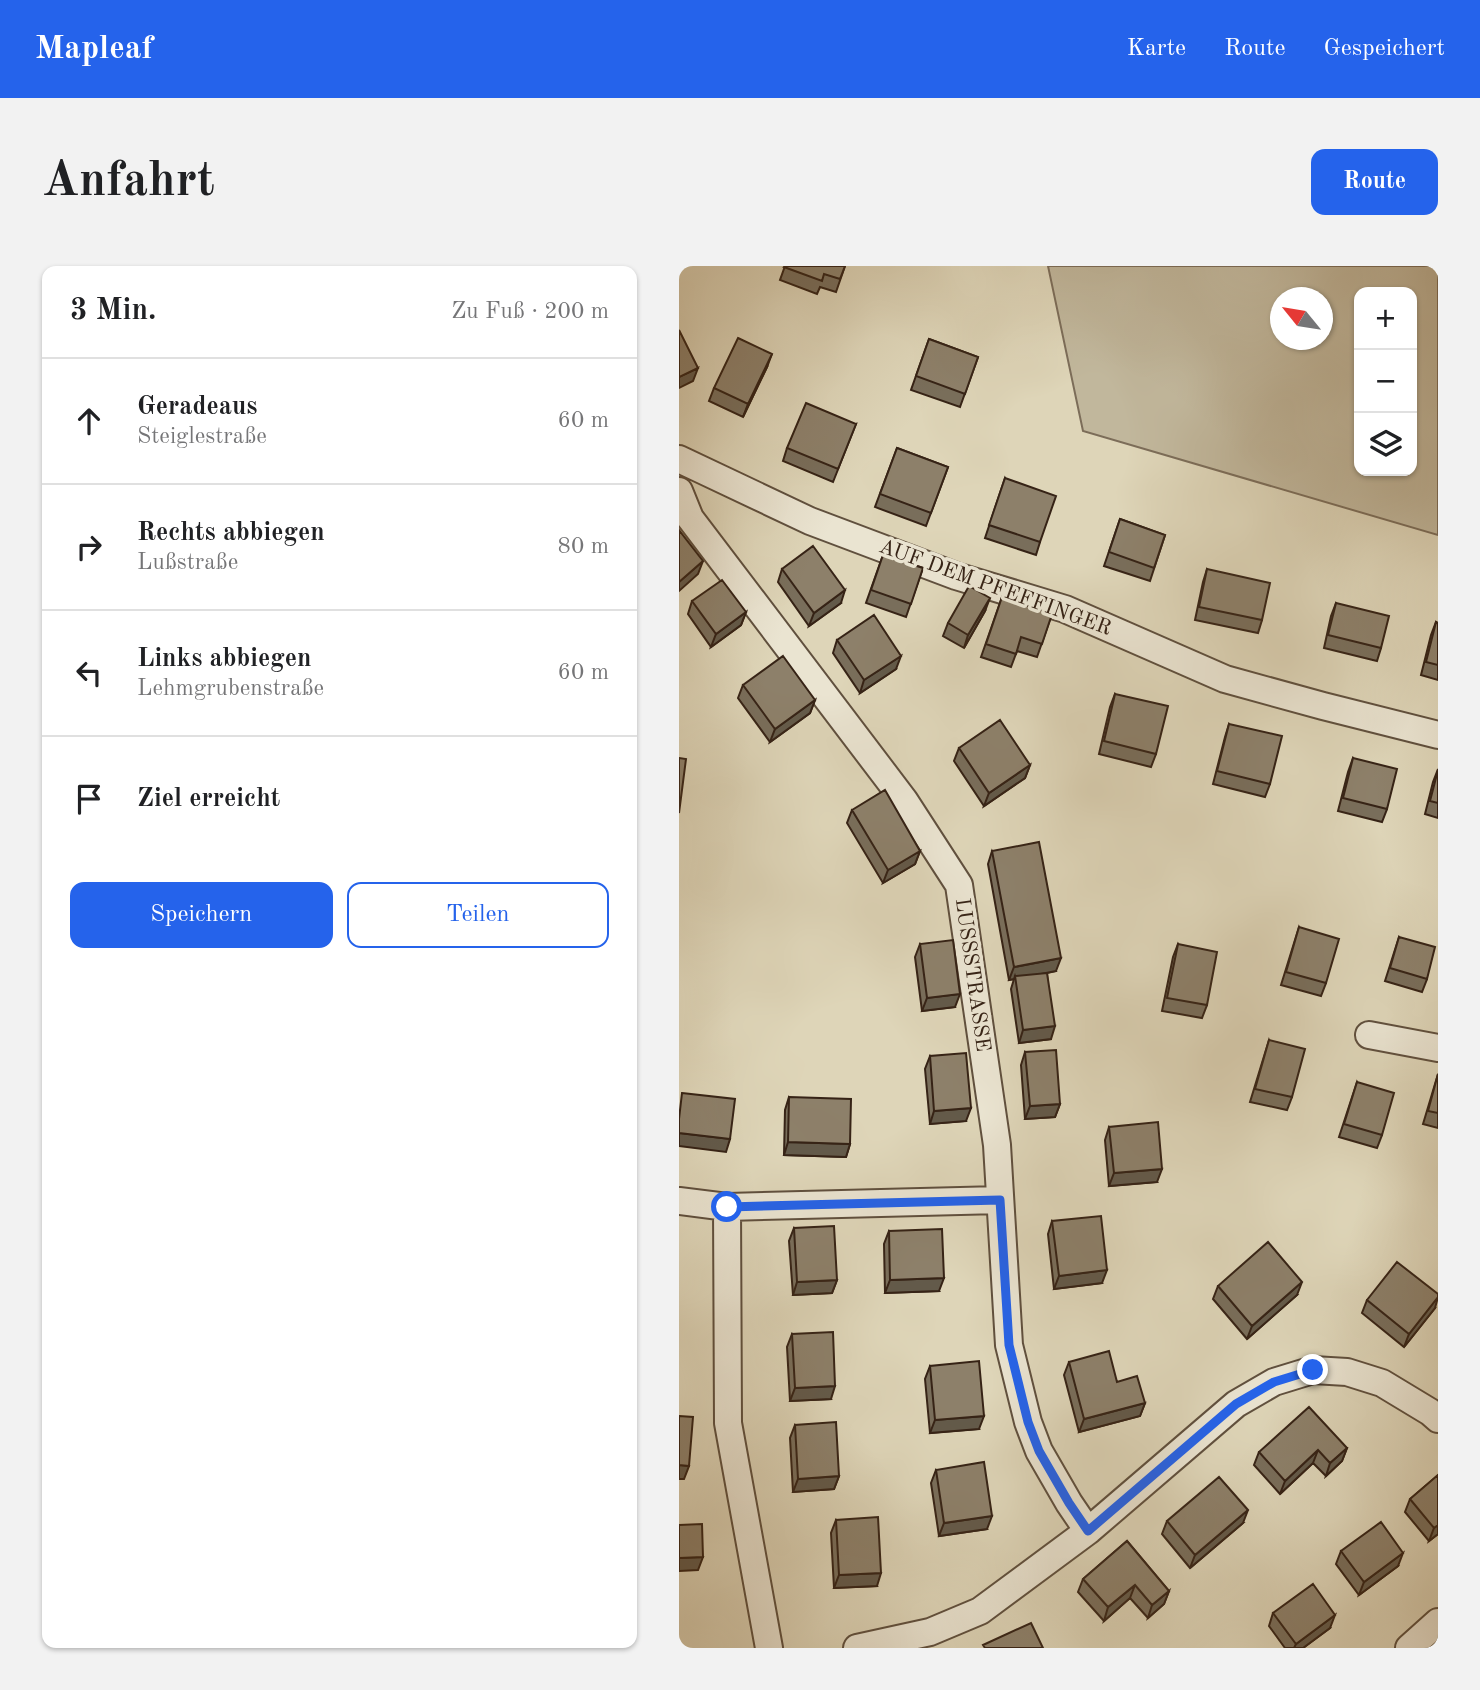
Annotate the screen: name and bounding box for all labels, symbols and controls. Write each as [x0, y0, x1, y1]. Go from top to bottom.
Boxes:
text: Mapleaf [35, 33, 153, 66]
text: Karte [1127, 37, 1186, 61]
text: Route [1224, 37, 1286, 61]
text: Gespeichert [1324, 37, 1445, 61]
button: Route [1311, 149, 1438, 215]
text: Anfahrt [42, 158, 215, 207]
north arrow [1270, 287, 1333, 350]
map controls [1354, 287, 1417, 476]
button: + [1354, 287, 1417, 350]
text: 3 Min. [70, 296, 156, 326]
text: Zu Fuß · 200 m [451, 300, 609, 323]
button: − [1354, 350, 1417, 413]
text: Geradeaus [137, 394, 257, 420]
icon: ahead [70, 402, 108, 440]
text: 60 m [558, 409, 609, 432]
button: layers [1354, 413, 1417, 476]
text: Steiglestraße [137, 425, 267, 448]
text: Rechts abbiegen [137, 520, 325, 546]
icon: right [70, 528, 108, 566]
text: 80 m [558, 535, 609, 558]
street label: AUF DEM PFEFFINGER [876, 536, 1114, 640]
text: Lußstraße [137, 551, 238, 574]
text: Links abbiegen [137, 646, 311, 672]
icon: left [70, 654, 108, 692]
text: 60 m [558, 661, 609, 684]
text: Lehmgrubenstraße [137, 677, 324, 700]
icon: arrive [70, 780, 108, 818]
text: Ziel erreicht [137, 786, 280, 812]
button: Speichern [70, 882, 333, 948]
button: Teilen [347, 882, 609, 948]
street label: LUSSSTRASSE [951, 897, 993, 1053]
route start [711, 1191, 742, 1222]
route end [1297, 1354, 1328, 1385]

